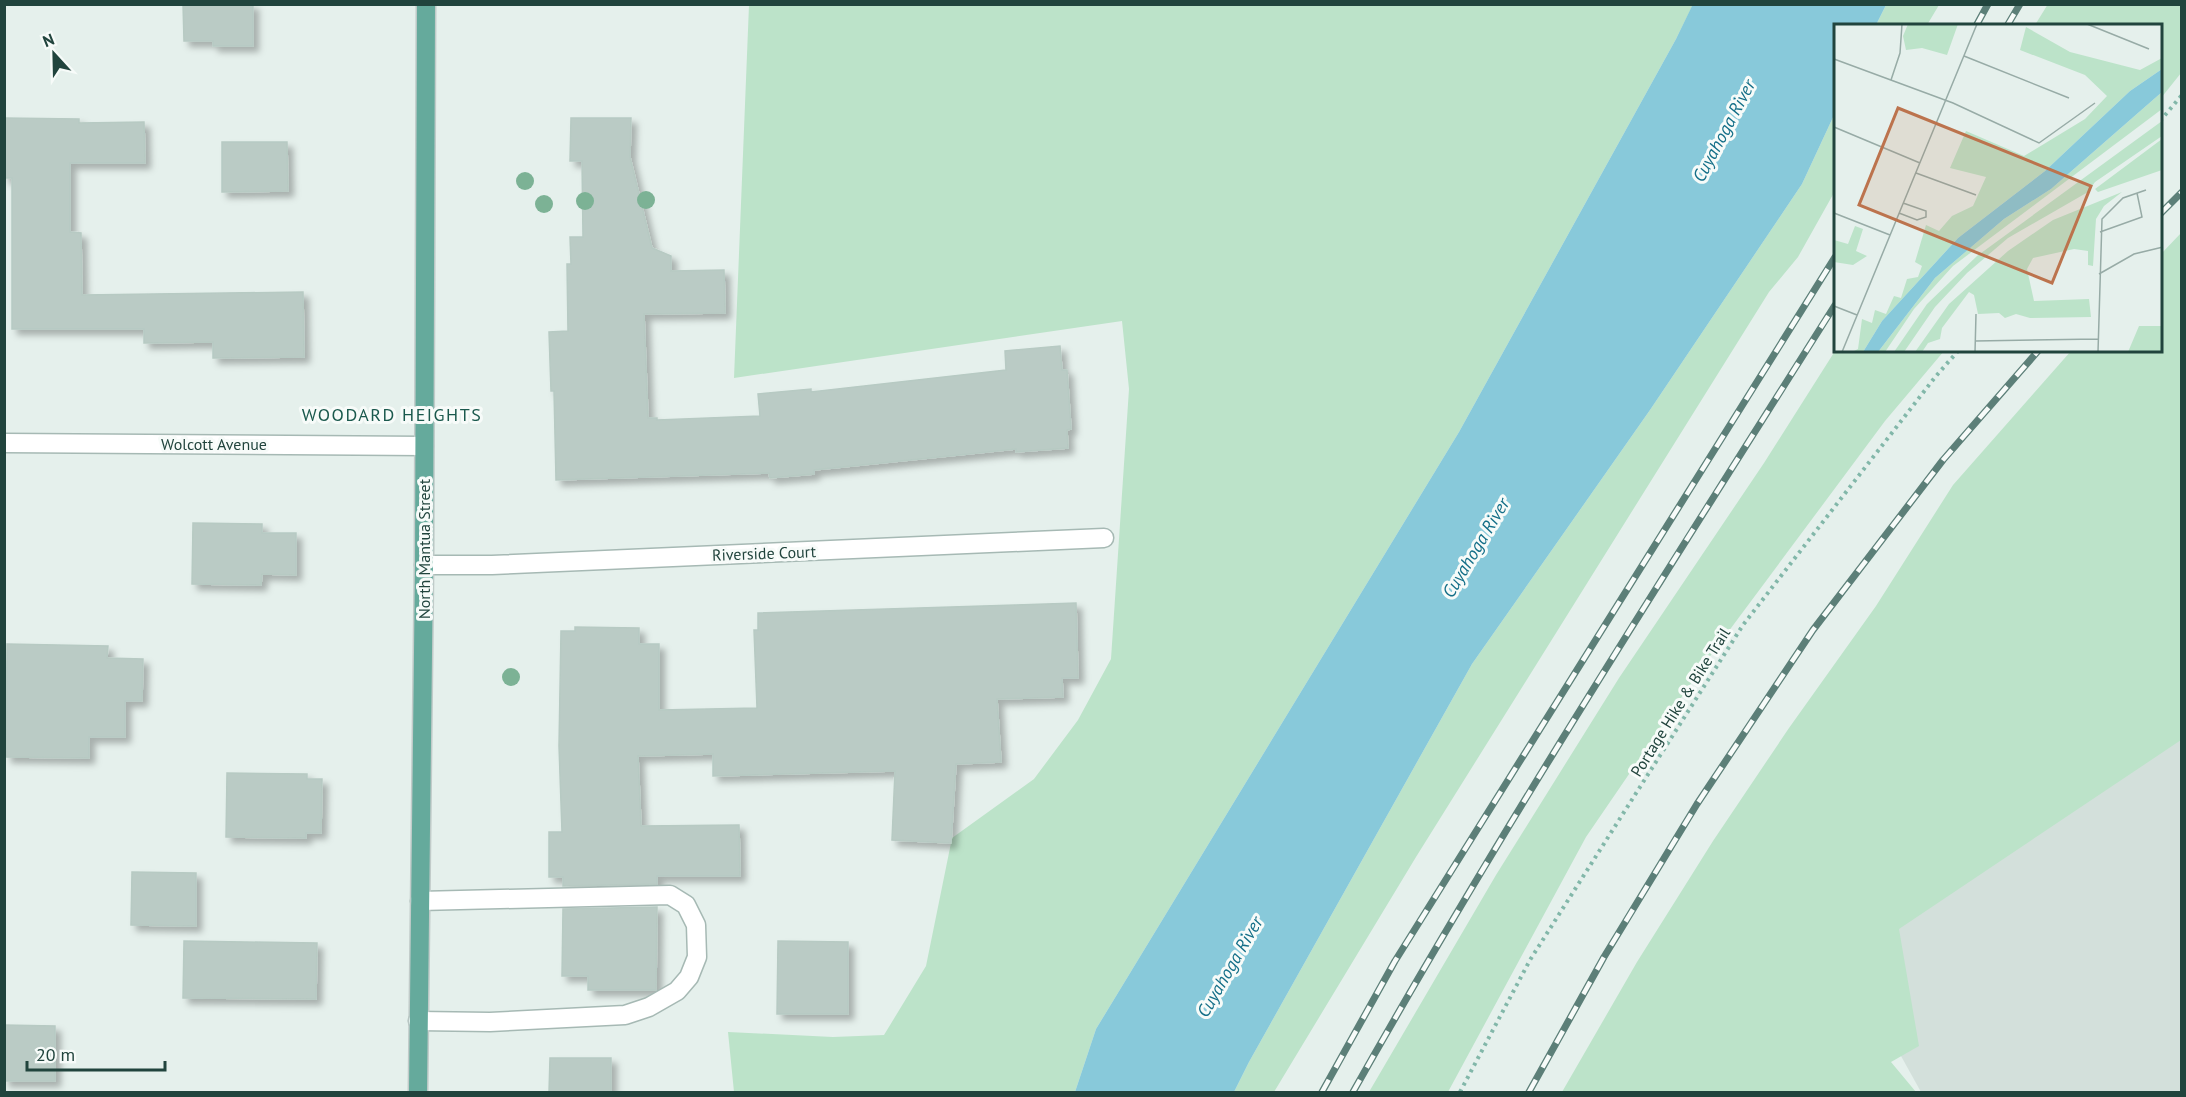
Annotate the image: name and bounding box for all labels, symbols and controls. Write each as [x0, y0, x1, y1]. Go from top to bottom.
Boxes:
north arrow [24, 24, 84, 84]
inset map [1834, 24, 2162, 352]
text: N [40, 29, 57, 51]
water label: Cuyahoga River [1687, 75, 1761, 186]
district label: WOODARD HEIGHTS [302, 403, 482, 426]
street label: Wolcott Avenue [161, 434, 267, 454]
street label: North Mantua Street [414, 478, 434, 619]
water label: Cuyahoga River [1437, 493, 1515, 602]
street label: Riverside Court [712, 541, 817, 565]
street label: Portage Hike & Bike Trail [1626, 624, 1734, 780]
water label: Cuyahoga River [1191, 911, 1268, 1021]
scale bar [27, 1034, 165, 1072]
text: 20 m [36, 1043, 75, 1066]

